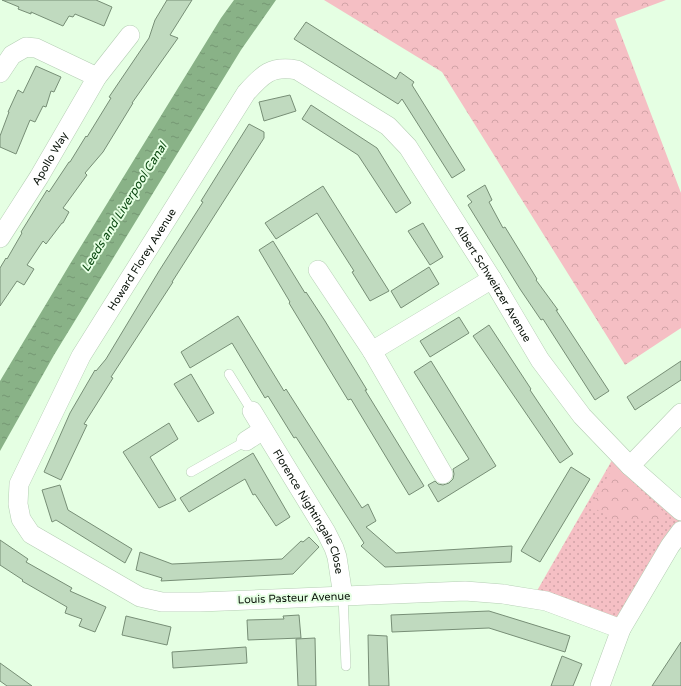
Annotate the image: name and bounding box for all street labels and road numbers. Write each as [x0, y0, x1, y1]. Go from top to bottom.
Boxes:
street label: Apollo Way [29, 129, 70, 187]
street label: Howard Florey Avenue [105, 206, 178, 313]
street label: Albert Schweitzer Avenue [453, 222, 534, 344]
street label: Florence Nightingale Close [270, 447, 346, 575]
street label: Louis Pasteur Avenue [237, 590, 351, 606]

